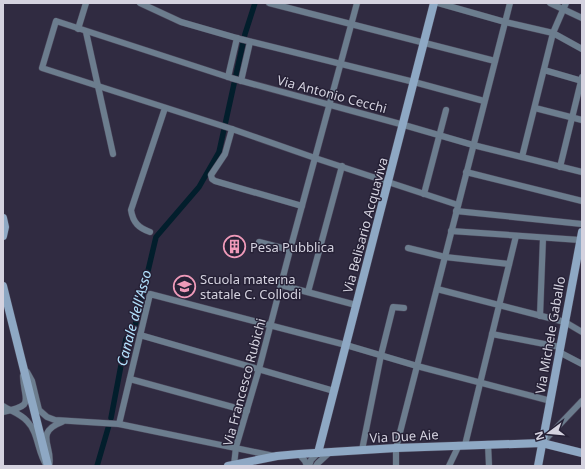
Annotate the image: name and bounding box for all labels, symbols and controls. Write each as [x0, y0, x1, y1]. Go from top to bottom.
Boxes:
street label: Via Antonio Cecchi [275, 71, 389, 117]
street label: Via Belisario Acquaviva [338, 155, 392, 295]
building icon: Pesa Pubblica [222, 234, 248, 260]
place label: Pesa Pubblica [250, 238, 334, 256]
water label: Canale dell'Asso [112, 268, 155, 368]
place label: Scuola materna statale C. Collodi [200, 270, 301, 303]
school or university icon: Scuola materna statale C. Collodi [172, 273, 198, 299]
street label: Via Michele Gaballo [531, 275, 569, 395]
street label: Via Francesco Rubichi [218, 316, 270, 448]
north arrow [529, 413, 569, 453]
street label: Via Due Aie [369, 425, 439, 447]
text: N [530, 430, 547, 442]

